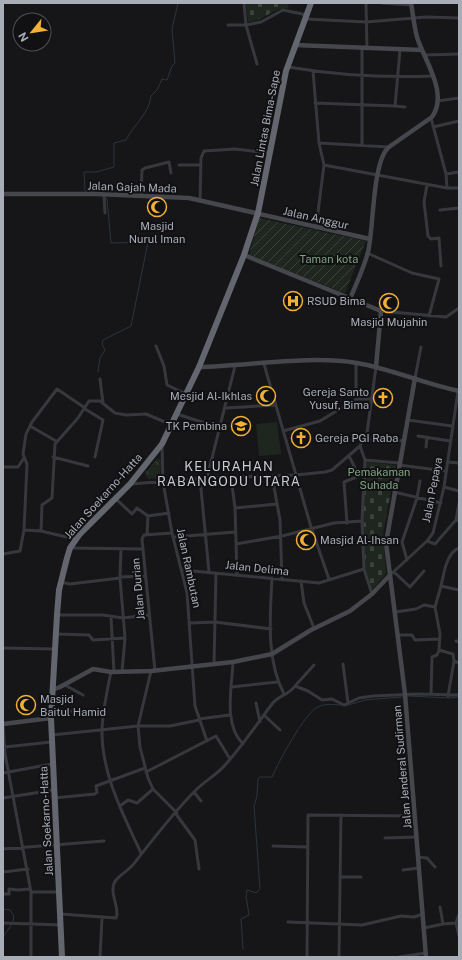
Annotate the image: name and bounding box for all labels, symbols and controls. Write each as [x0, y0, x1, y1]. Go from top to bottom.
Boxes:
north arrow [12, 12, 52, 52]
text: N [16, 30, 31, 44]
street label: Jalan Lintas Bima-Sape [248, 69, 282, 187]
street label: Jalan Gajah Mada [87, 179, 177, 195]
mosque icon: Masjid Nurul Iman [146, 196, 168, 218]
street label: Jalan Anggur [282, 205, 350, 231]
place label: Masjid Nurul Iman [129, 220, 185, 245]
park label: Taman kota [300, 253, 358, 265]
hospital icon: RSUD Bima [282, 290, 304, 312]
mosque icon: Masjid Mujahin [378, 292, 400, 314]
place label: RSUD Bima [307, 295, 365, 307]
place label: Masjid Mujahin [351, 316, 427, 328]
mosque icon: Mesjid Al-Ikhlas [255, 385, 277, 407]
place label: Gereja Santo Yusuf, Bima [303, 386, 369, 411]
church icon: Gereja Santo Yusuf, Bima [372, 387, 394, 409]
place label: Mesjid Al-Ikhlas [170, 390, 252, 402]
school or university icon: TK Pembina [230, 415, 252, 437]
place label: TK Pembina [166, 420, 227, 432]
church icon: Gereja PGI Raba [290, 427, 312, 449]
place label: Gereja PGI Raba [315, 432, 398, 444]
street label: Jalan Soekarno-Hatta [62, 451, 144, 541]
street label: Jalan Pepaya [420, 456, 444, 524]
district label: KELURAHAN RABANGODU UTARA [157, 459, 301, 489]
park label: Pemakaman Suhada [348, 466, 410, 491]
street label: Jalan Rambutan [175, 527, 203, 609]
mosque icon: Masjid Al-Ihsan [295, 529, 317, 551]
place label: Masjid Al-Ihsan [320, 534, 399, 546]
street label: Jalan Durian [129, 557, 147, 621]
street label: Jalan Delima [224, 559, 290, 577]
place label: Masjid Baitul Hamid [40, 693, 106, 718]
mosque icon: Masjid Baitul Hamid [15, 694, 37, 716]
street label: Jalan Jenderal Sudirman [391, 705, 413, 829]
street label: Jalan Soekarno-Hatta [37, 766, 55, 876]

